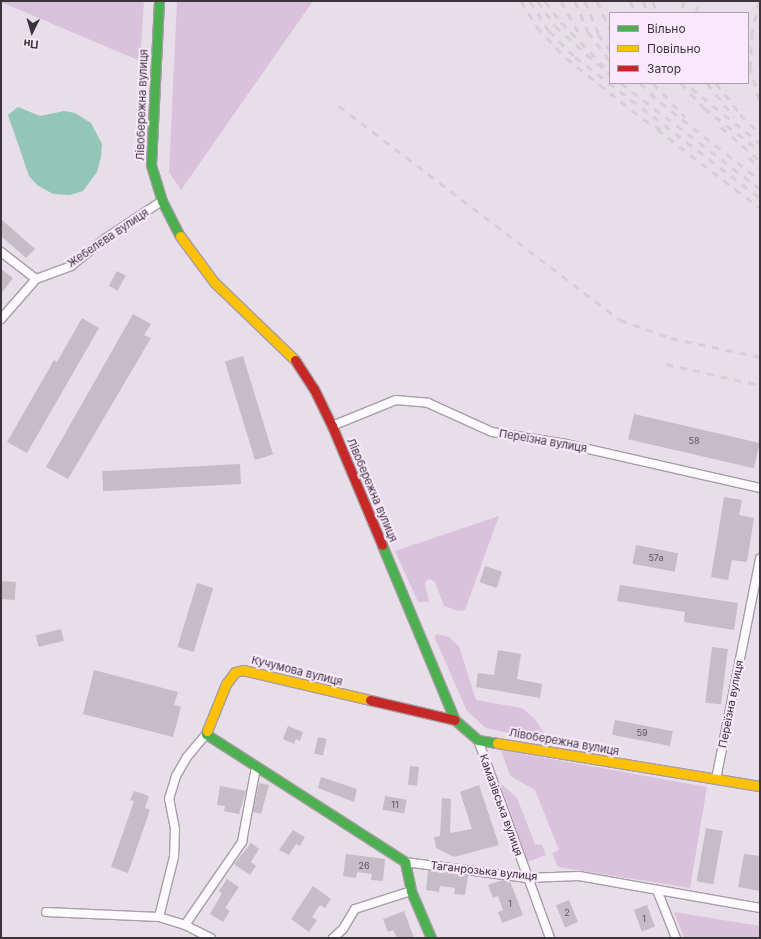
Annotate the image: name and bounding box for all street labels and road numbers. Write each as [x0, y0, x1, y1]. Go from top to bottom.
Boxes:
street label: Лівобережна вулиця [133, 49, 151, 161]
street label: Жебелєва вулиця [65, 206, 151, 270]
street label: Переїзна вулиця [498, 427, 588, 455]
street label: Лівобережна вулиця [344, 436, 400, 544]
street label: Кучумова вулиця [250, 653, 344, 689]
street label: Переїзна вулиця [716, 659, 746, 749]
street label: Лівобережна вулиця [508, 726, 620, 758]
street label: Камазівська вулиця [476, 752, 526, 858]
street label: Таганрозька вулиця [430, 859, 538, 883]

